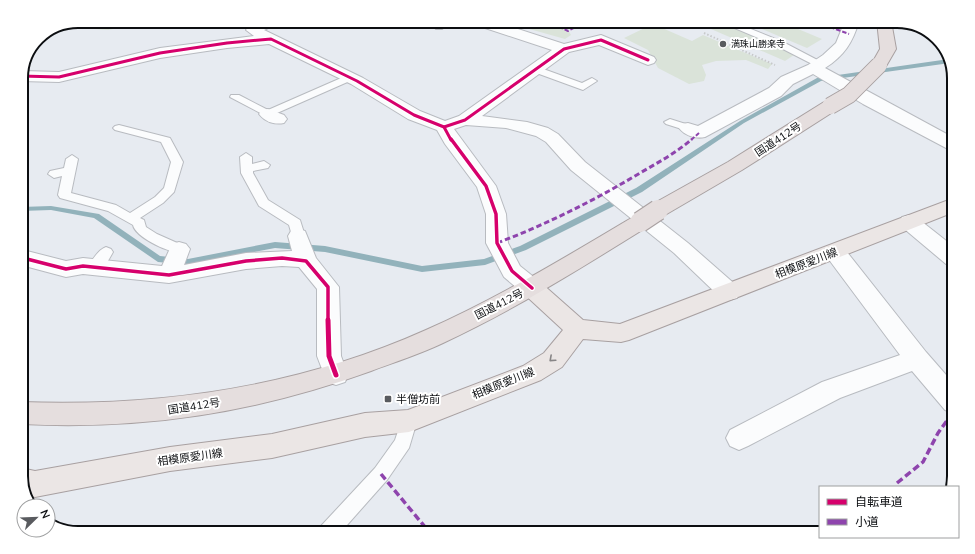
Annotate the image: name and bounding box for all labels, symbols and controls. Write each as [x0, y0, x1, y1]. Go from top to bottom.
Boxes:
place label: 満珠山勝楽寺 [731, 38, 785, 49]
marker: 満珠山勝楽寺 [718, 39, 728, 49]
street label: 国道412号 [752, 119, 804, 159]
street label: 相模原愛川線 [773, 245, 839, 281]
street label: 国道412号 [472, 286, 526, 322]
one-way arrow [550, 355, 557, 362]
street label: 相模原愛川線 [470, 364, 536, 402]
place label: 半僧坊前 [396, 392, 440, 406]
marker: 半僧坊前 [383, 394, 393, 404]
street label: 国道412号 [167, 395, 221, 417]
street label: 相模原愛川線 [156, 445, 224, 469]
legend [819, 486, 959, 538]
text: 自転車道 [855, 494, 903, 509]
north arrow [16, 498, 56, 538]
text: N [37, 508, 53, 521]
text: 小道 [855, 514, 879, 529]

